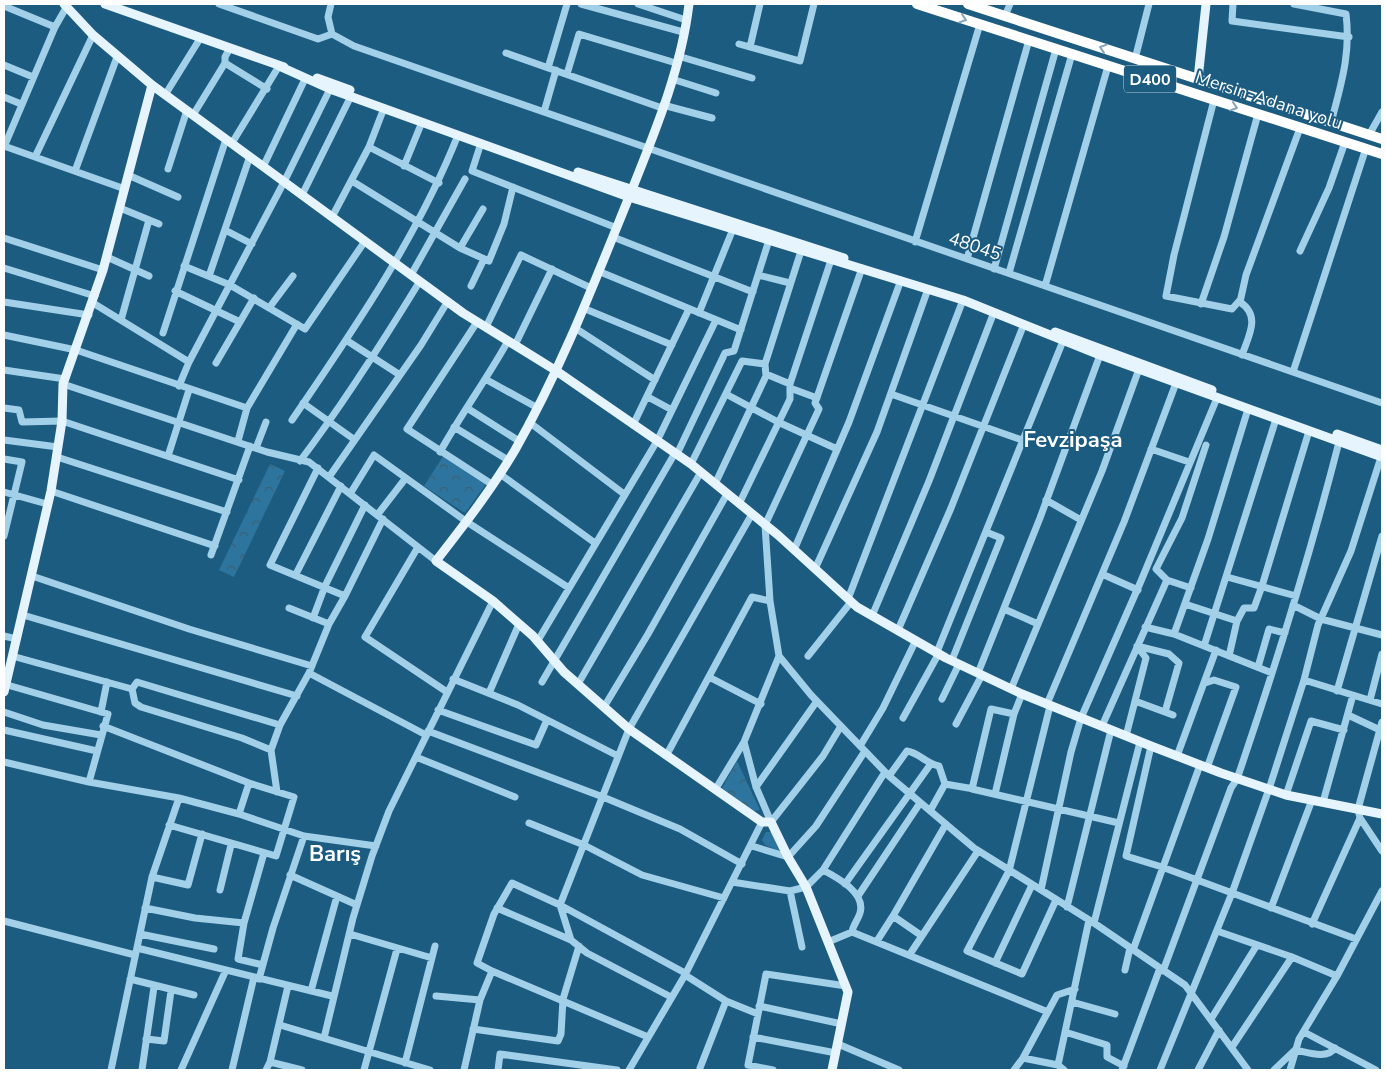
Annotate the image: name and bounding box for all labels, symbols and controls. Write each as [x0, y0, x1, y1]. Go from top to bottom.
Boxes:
one-way arrow [959, 13, 967, 23]
one-way arrow [1099, 44, 1108, 54]
street label: Mersin-Adana yolu [1192, 65, 1346, 135]
road number: D400 [1124, 66, 1176, 92]
one-way arrow [1230, 101, 1238, 111]
street label: 48045 [946, 226, 1004, 266]
district label: Fevzipaşa [1023, 425, 1123, 455]
district label: Barış [309, 839, 361, 869]

